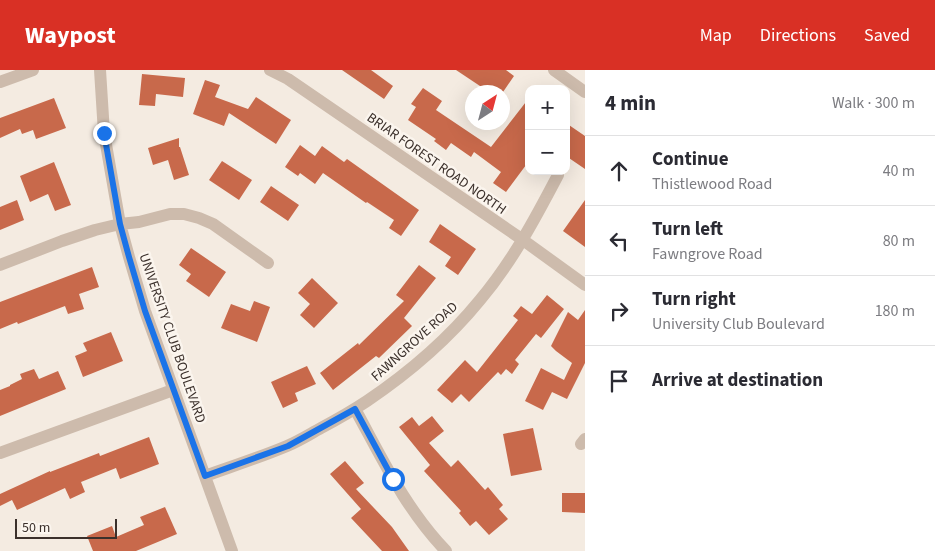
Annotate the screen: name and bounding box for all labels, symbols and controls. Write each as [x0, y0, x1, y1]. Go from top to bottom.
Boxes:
text: Waypost [25, 18, 116, 53]
text: Map [700, 23, 732, 48]
text: Directions [760, 23, 836, 48]
text: Saved [864, 23, 910, 48]
north arrow [465, 85, 510, 130]
map controls [525, 85, 570, 175]
button: + [525, 85, 570, 130]
text: 4 min [605, 88, 656, 118]
text: Walk · 300 m [832, 92, 915, 114]
street label: BRIAR FOREST ROAD NORTH [363, 108, 510, 220]
route end [93, 122, 116, 145]
button: − [525, 130, 570, 175]
text: Continue [652, 146, 729, 173]
icon: ahead [605, 157, 633, 185]
text: 40 m [883, 160, 915, 182]
text: Thistlewood Road [652, 173, 772, 195]
text: Turn left [652, 216, 723, 243]
icon: left [605, 227, 633, 255]
text: 80 m [883, 230, 915, 252]
text: Fawngrove Road [652, 243, 763, 265]
street label: UNIVERSITY CLUB BOULEVARD [134, 251, 211, 426]
text: Turn right [652, 286, 736, 313]
street label: FAWNGROVE ROAD [367, 297, 462, 386]
icon: right [605, 297, 633, 325]
text: 180 m [875, 300, 915, 322]
text: University Club Boulevard [652, 313, 825, 335]
icon: arrive [605, 367, 633, 395]
text: Arrive at destination [652, 367, 823, 394]
route start [382, 468, 405, 491]
scale bar [15, 516, 118, 539]
text: 50 m [22, 518, 50, 538]

